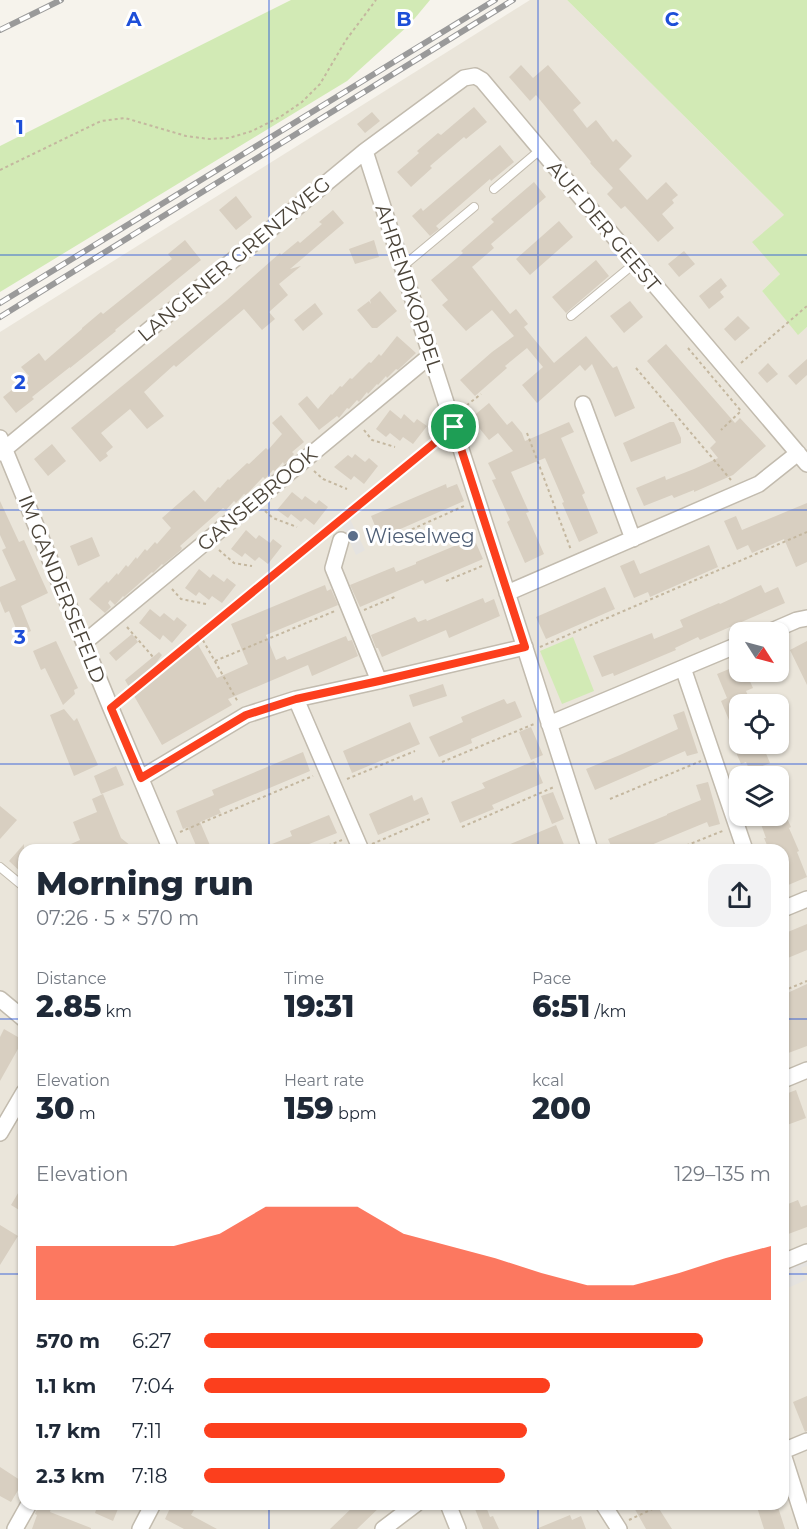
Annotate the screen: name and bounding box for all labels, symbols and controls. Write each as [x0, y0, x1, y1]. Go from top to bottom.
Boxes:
text: A [125, 7, 142, 31]
text: B [396, 7, 412, 31]
text: C [665, 7, 680, 31]
text: 1 [16, 115, 24, 139]
street label: AUF DER GEEST [542, 156, 666, 297]
street label: LANGENER GRENZWEG [133, 171, 335, 347]
street label: AHRENDKOPPEL [371, 201, 448, 375]
text: 2 [14, 370, 26, 394]
pin [428, 401, 479, 452]
icon: arrive [437, 410, 470, 443]
street label: GANSEBROOK [192, 441, 322, 556]
street label: IM GANDERSEFELD [13, 491, 111, 687]
place label: Wieselweg [365, 524, 475, 548]
marker: Wieselweg [346, 529, 360, 543]
north arrow [729, 622, 789, 682]
map controls [729, 622, 789, 826]
text: 3 [13, 625, 26, 649]
button: locate [729, 694, 789, 754]
button: layers [729, 766, 789, 826]
text: Morning run [36, 863, 254, 903]
button: share [708, 864, 771, 927]
text: 07:26 · 5 × 570 m [36, 906, 199, 930]
text: Distance [36, 969, 106, 988]
text: Time [284, 969, 324, 988]
text: Pace [532, 969, 571, 988]
text: 2.85 [36, 988, 101, 1025]
text: 19:31 [284, 988, 354, 1025]
text: 6:51 [532, 988, 590, 1025]
text: km [101, 1002, 132, 1021]
text: /km [590, 1002, 626, 1021]
text: Elevation [36, 1071, 110, 1090]
text: Heart rate [284, 1071, 364, 1090]
text: kcal [532, 1071, 564, 1090]
text: 30 [36, 1090, 75, 1127]
text: 159 [284, 1090, 334, 1127]
text: 200 [532, 1090, 591, 1127]
text: m [75, 1104, 96, 1123]
text: bpm [334, 1104, 377, 1123]
text: Elevation [36, 1162, 128, 1186]
text: 129–135 m [674, 1162, 771, 1186]
text: 570 m [36, 1329, 100, 1353]
text: 6:27 [132, 1329, 172, 1353]
text: 1.1 km [36, 1374, 96, 1398]
text: 7:04 [132, 1374, 174, 1398]
text: 1.7 km [36, 1419, 101, 1443]
text: 7:11 [132, 1419, 162, 1443]
text: 2.3 km [36, 1464, 105, 1488]
text: 7:18 [132, 1464, 168, 1488]

